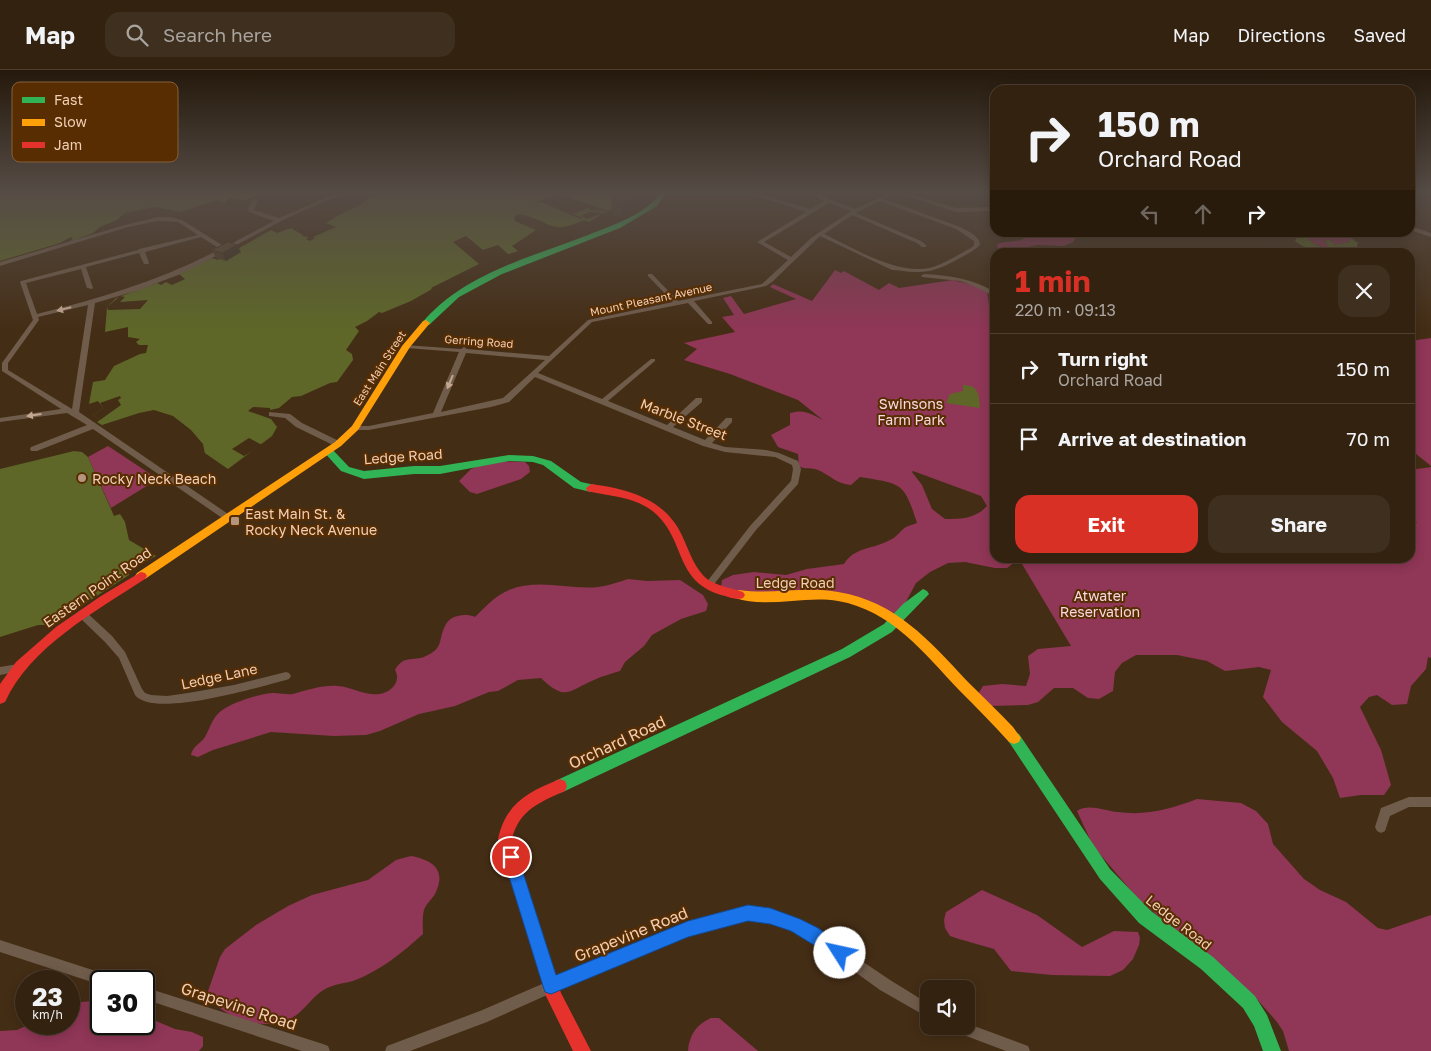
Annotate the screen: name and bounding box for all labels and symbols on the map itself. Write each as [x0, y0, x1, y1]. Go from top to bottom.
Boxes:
legend [12, 82, 178, 162]
text: Fast [54, 91, 83, 108]
text: Slow [54, 113, 87, 130]
text: Jam [54, 136, 82, 153]
street label: Mount Pleasant Avenue [589, 280, 713, 318]
one-way arrow [57, 305, 72, 313]
street label: East Main Street [350, 328, 408, 408]
street label: Gerring Road [444, 332, 514, 350]
one-way arrow [446, 375, 454, 390]
street label: Marble Street [638, 395, 730, 443]
park label: Swinsons Farm Park [877, 395, 945, 428]
one-way arrow [26, 411, 42, 419]
street label: Ledge Road [363, 445, 443, 467]
place label: Rocky Neck Beach [92, 470, 216, 487]
marker: Rocky Neck Beach [76, 472, 88, 484]
place label: East Main St. & Rocky Neck Avenue [245, 505, 377, 538]
marker: East Main St. & Rocky Neck Avenue [229, 515, 241, 527]
street label: Eastern Point Road [40, 543, 154, 631]
street label: Ledge Road [755, 574, 835, 591]
park label: Atwater Reservation [1060, 587, 1140, 620]
street label: Ledge Lane [179, 660, 259, 692]
street label: Orchard Road [565, 711, 669, 773]
pin [490, 836, 532, 878]
street label: Ledge Road [1143, 891, 1215, 953]
street label: Grapevine Road [571, 902, 691, 966]
position arrow [813, 926, 865, 978]
speed limit sign: 30 [90, 970, 155, 1035]
street label: Grapevine Road [178, 978, 300, 1034]

